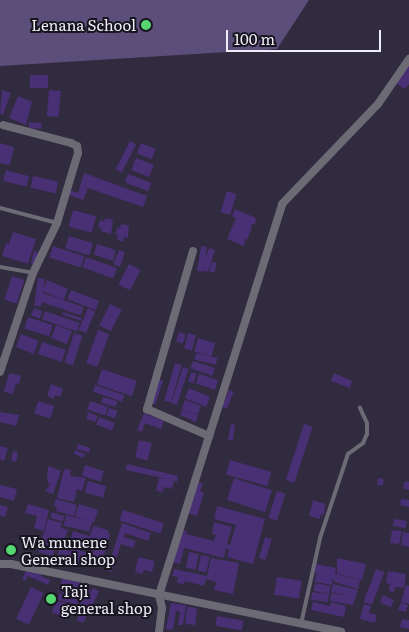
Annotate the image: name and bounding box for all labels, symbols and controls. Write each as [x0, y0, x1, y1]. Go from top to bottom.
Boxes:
place label: Lenana School [31, 16, 136, 34]
marker: Lenana School [140, 19, 152, 31]
scale bar [229, 20, 384, 52]
text: 100 m [234, 27, 275, 50]
place label: Wa munene General shop [21, 532, 115, 567]
marker: Wa munene General shop [5, 544, 17, 556]
place label: Taji general shop [61, 581, 152, 616]
marker: Taji general shop [45, 593, 57, 605]

